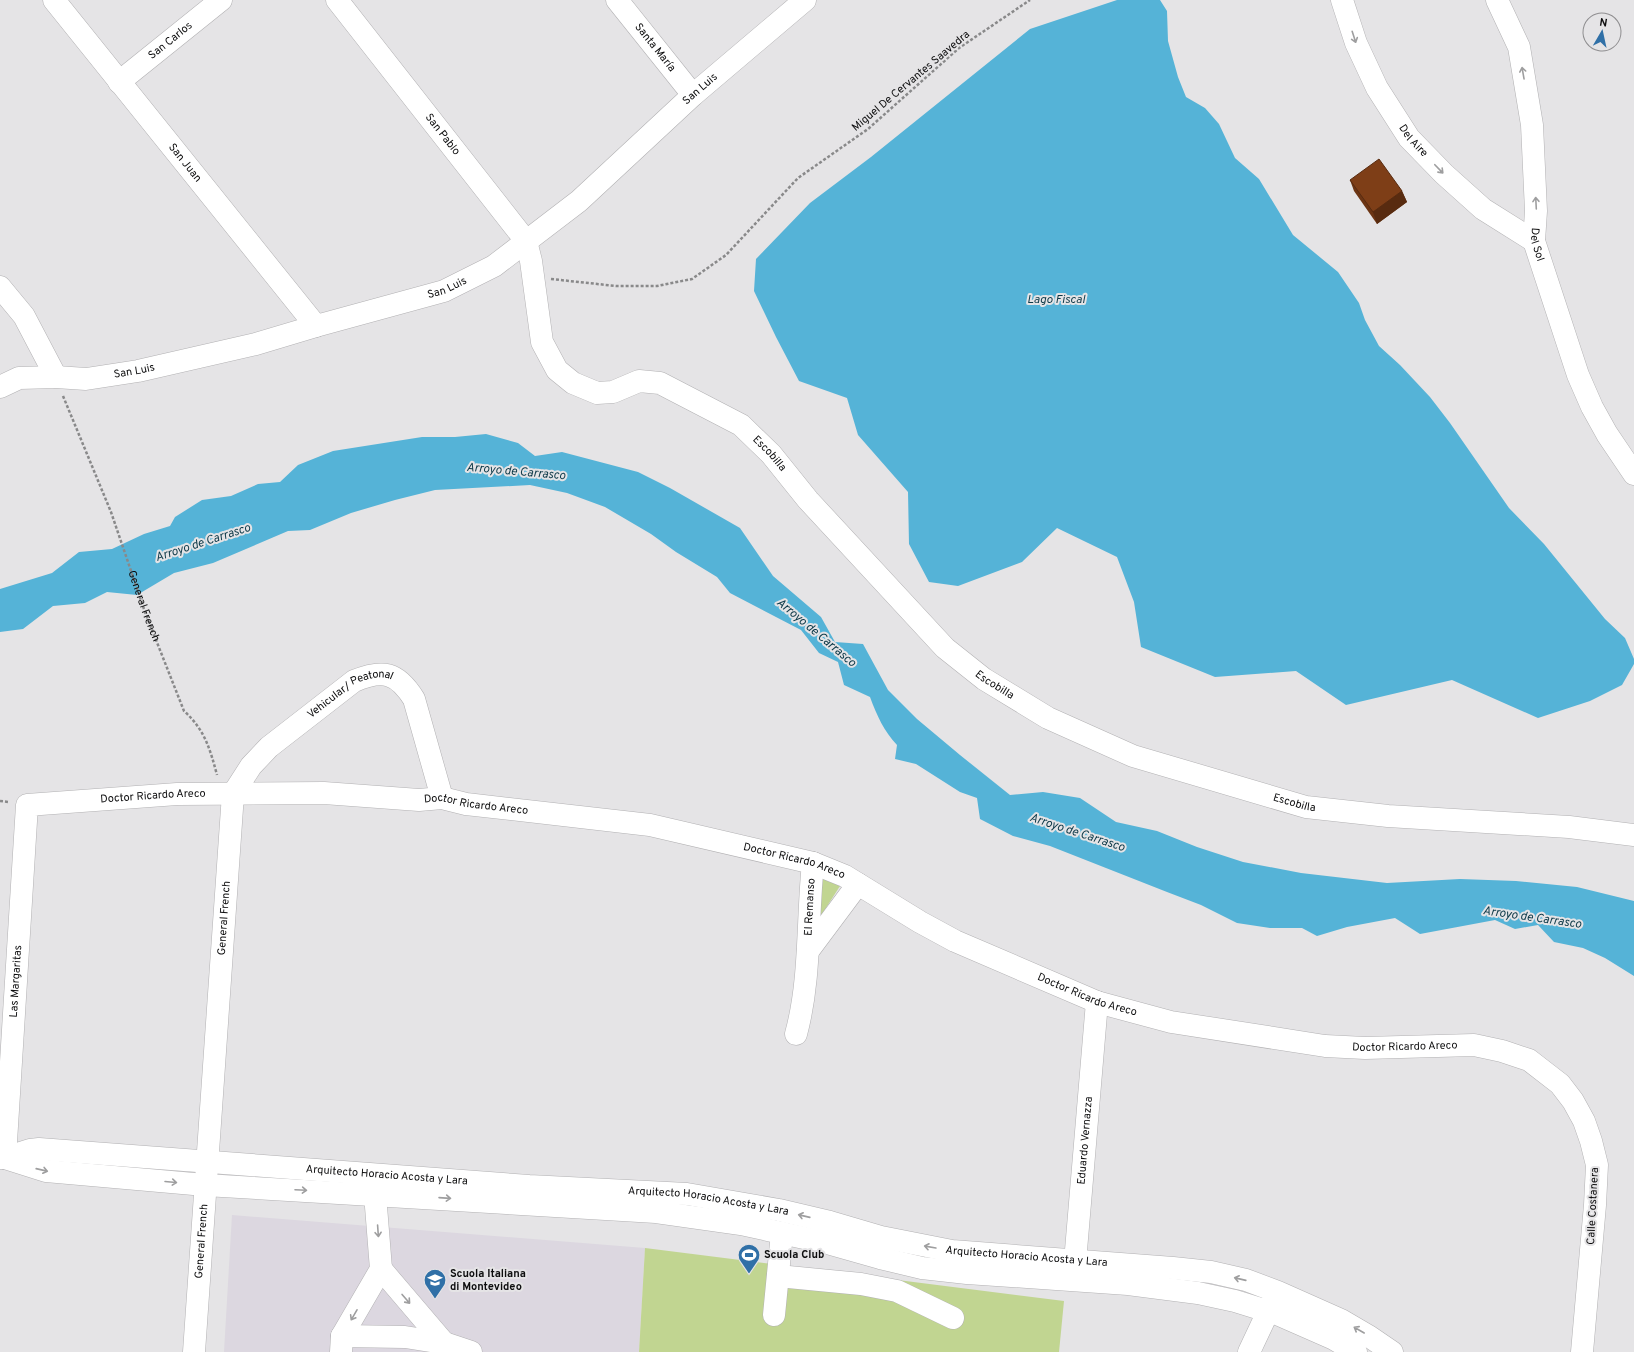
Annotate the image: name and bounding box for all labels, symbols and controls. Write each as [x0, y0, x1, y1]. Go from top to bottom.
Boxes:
north arrow [1582, 12, 1622, 52]
text: N [1598, 16, 1608, 31]
street label: San Carlos [146, 19, 195, 63]
street label: Santa María [631, 20, 679, 75]
street label: Miguel De Cervantes Saavedra [849, 27, 973, 134]
one-way arrow [1351, 31, 1358, 44]
one-way arrow [1519, 67, 1527, 80]
street label: San Luis [680, 70, 721, 108]
street label: San Pablo [422, 111, 463, 158]
street label: Del Aire [1395, 122, 1431, 160]
street label: San Juan [165, 141, 205, 185]
one-way arrow [1434, 164, 1444, 174]
one-way arrow [1532, 197, 1539, 210]
street label: Del Sol [1527, 227, 1547, 263]
street label: San Luis [426, 274, 469, 302]
water label: Lago Fiscal [1027, 292, 1086, 308]
street label: San Luis [113, 360, 156, 382]
street label: Escobilla [749, 433, 789, 475]
water label: Arroyo de Carrasco [466, 460, 567, 484]
water label: Arroyo de Carrasco [153, 520, 253, 566]
street label: General French [124, 568, 163, 644]
water label: Arroyo de Carrasco [773, 595, 860, 671]
street label: Vehicular/ Peatonal [305, 667, 396, 722]
street label: Escobilla [972, 667, 1017, 703]
street label: Doctor Ricardo Areco [100, 787, 206, 807]
street label: Doctor Ricardo Areco [423, 791, 529, 818]
street label: Escobilla [1271, 791, 1317, 815]
water label: Arroyo de Carrasco [1027, 810, 1127, 856]
street label: Doctor Ricardo Areco [742, 840, 847, 882]
street label: El Remanso [802, 878, 819, 936]
street label: General French [215, 880, 234, 956]
water label: Arroyo de Carrasco [1482, 903, 1583, 933]
street label: Las Margaritas [7, 945, 25, 1018]
street label: Doctor Ricardo Areco [1035, 970, 1139, 1019]
street label: Doctor Ricardo Areco [1352, 1038, 1458, 1055]
street label: Eduardo Vernazza [1075, 1096, 1096, 1185]
street label: Arquitecto Horacio Acosta y Lara [305, 1162, 468, 1188]
one-way arrow [35, 1167, 48, 1174]
street label: Calle Costanera [1584, 1167, 1602, 1245]
one-way arrow [164, 1178, 177, 1185]
street label: Arquitecto Horacio Acosta y Lara [628, 1184, 790, 1219]
one-way arrow [294, 1186, 307, 1194]
one-way arrow [438, 1195, 451, 1202]
street label: General French [192, 1203, 211, 1279]
one-way arrow [798, 1212, 811, 1219]
one-way arrow [374, 1225, 381, 1238]
sports icon: Scuola Club [736, 1242, 762, 1275]
one-way arrow [924, 1243, 937, 1251]
street label: Arquitecto Horacio Acosta y Lara [944, 1243, 1108, 1270]
place label: Scuola Club [764, 1248, 824, 1262]
school or university icon: Scuola Italiana di Montevideo [422, 1267, 448, 1300]
place label: Scuola Italiana di Montevideo [450, 1267, 526, 1294]
one-way arrow [1234, 1274, 1247, 1282]
one-way arrow [402, 1293, 411, 1304]
one-way arrow [350, 1309, 358, 1321]
one-way arrow [1353, 1326, 1365, 1334]

